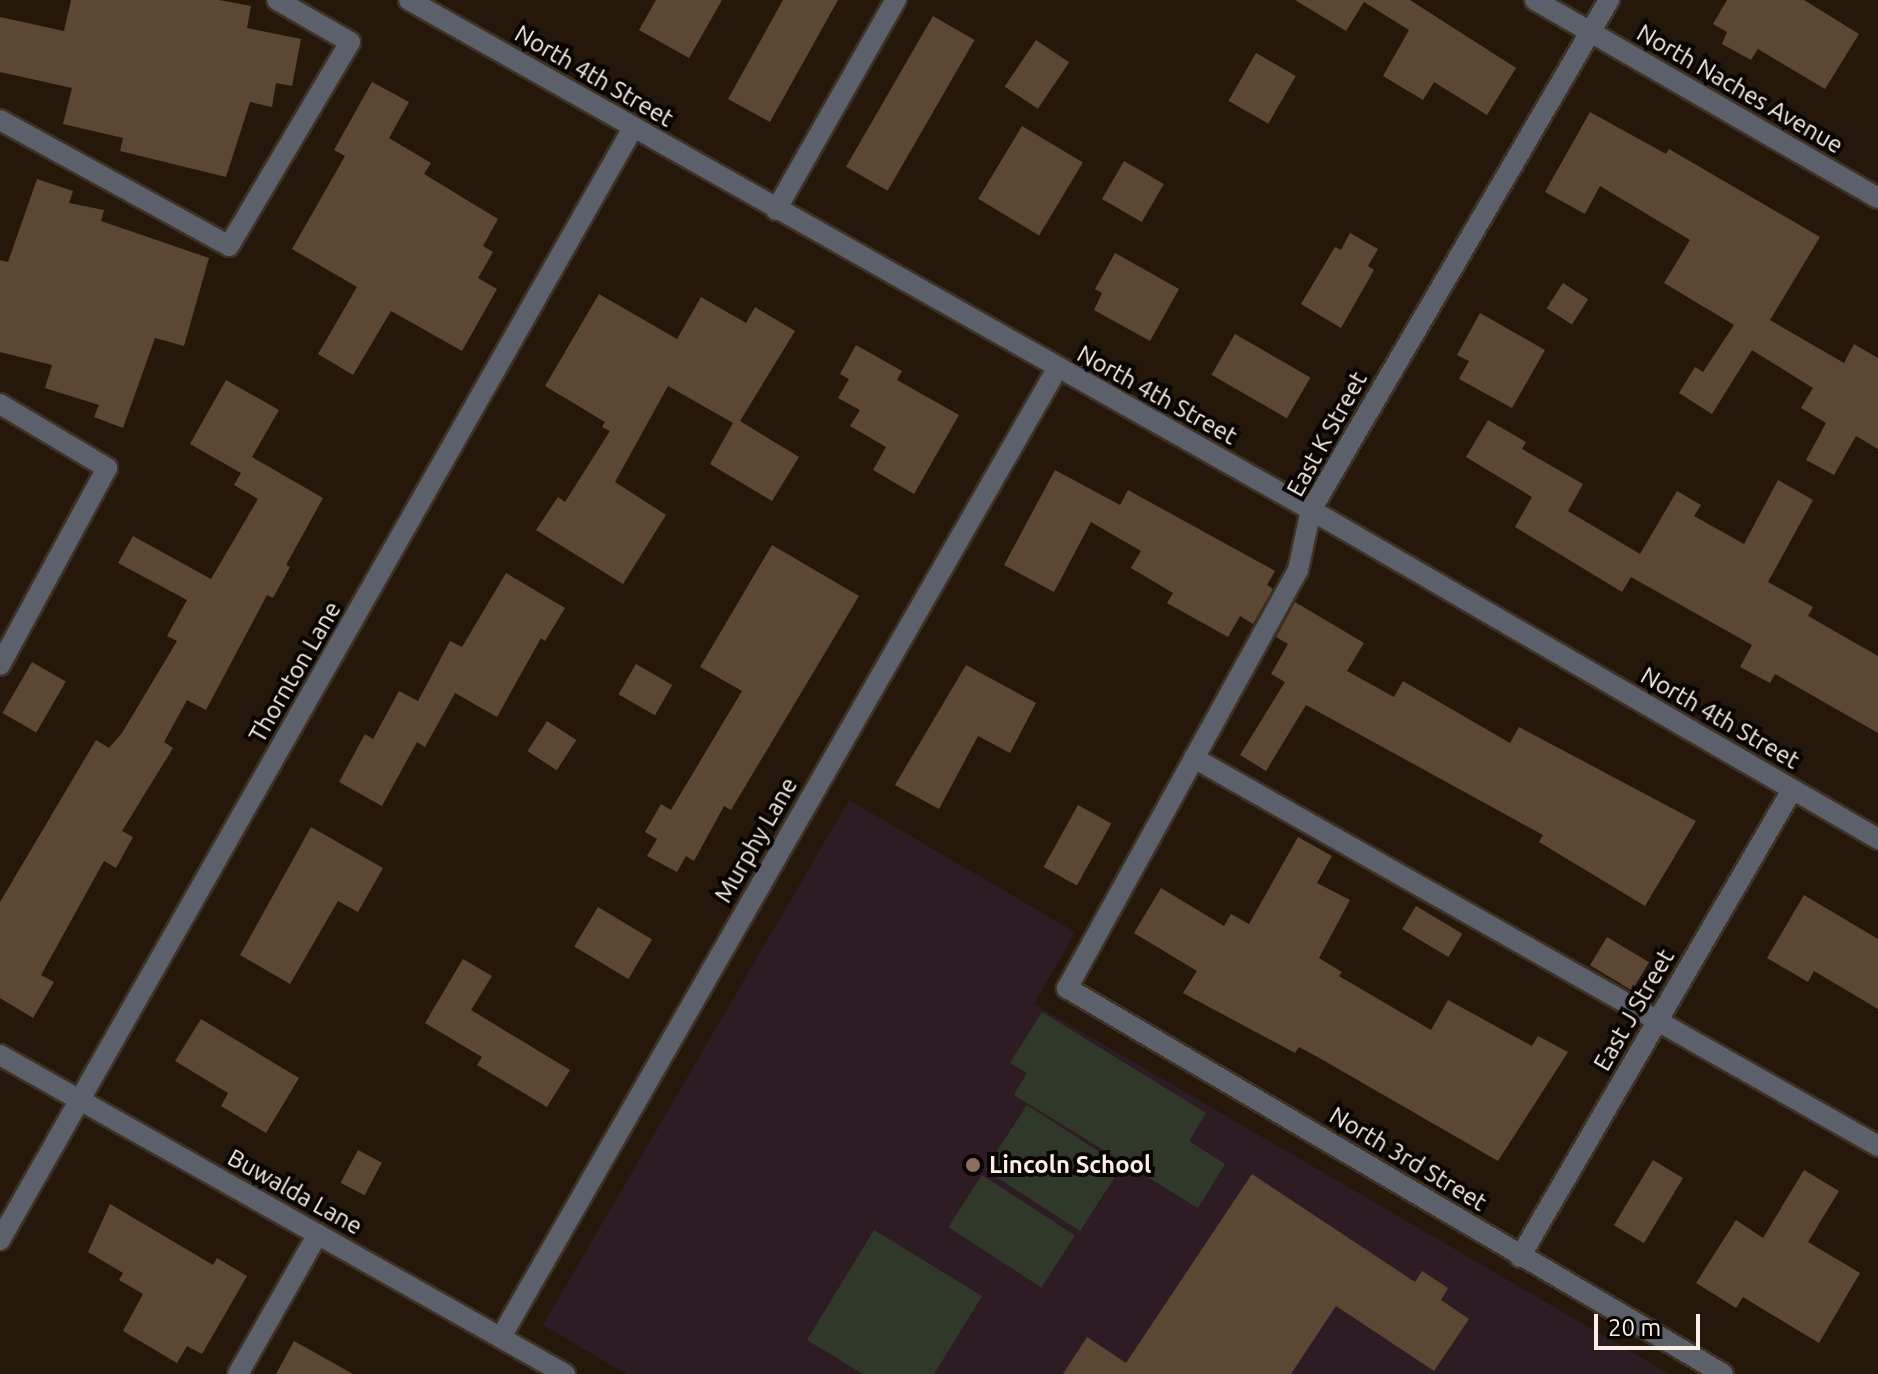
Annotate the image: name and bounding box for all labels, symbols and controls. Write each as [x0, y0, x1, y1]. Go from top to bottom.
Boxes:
street label: North Naches Avenue [1632, 18, 1848, 160]
street label: North 4th Street [510, 19, 678, 133]
street label: North 4th Street [1072, 339, 1242, 451]
street label: East K Street [1281, 367, 1373, 501]
street label: Thornton Lane [243, 596, 347, 748]
street label: North 4th Street [1636, 661, 1804, 775]
street label: Murphy Lane [709, 772, 803, 908]
street label: East J Street [1588, 944, 1680, 1076]
street label: North 3rd Street [1324, 1101, 1492, 1217]
street label: Buwalda Lane [223, 1143, 367, 1241]
place label: Lincoln School [989, 1151, 1151, 1179]
marker: Lincoln School [964, 1156, 982, 1174]
scale bar [1598, 1298, 1704, 1348]
text: 20 m [1608, 1314, 1661, 1341]

